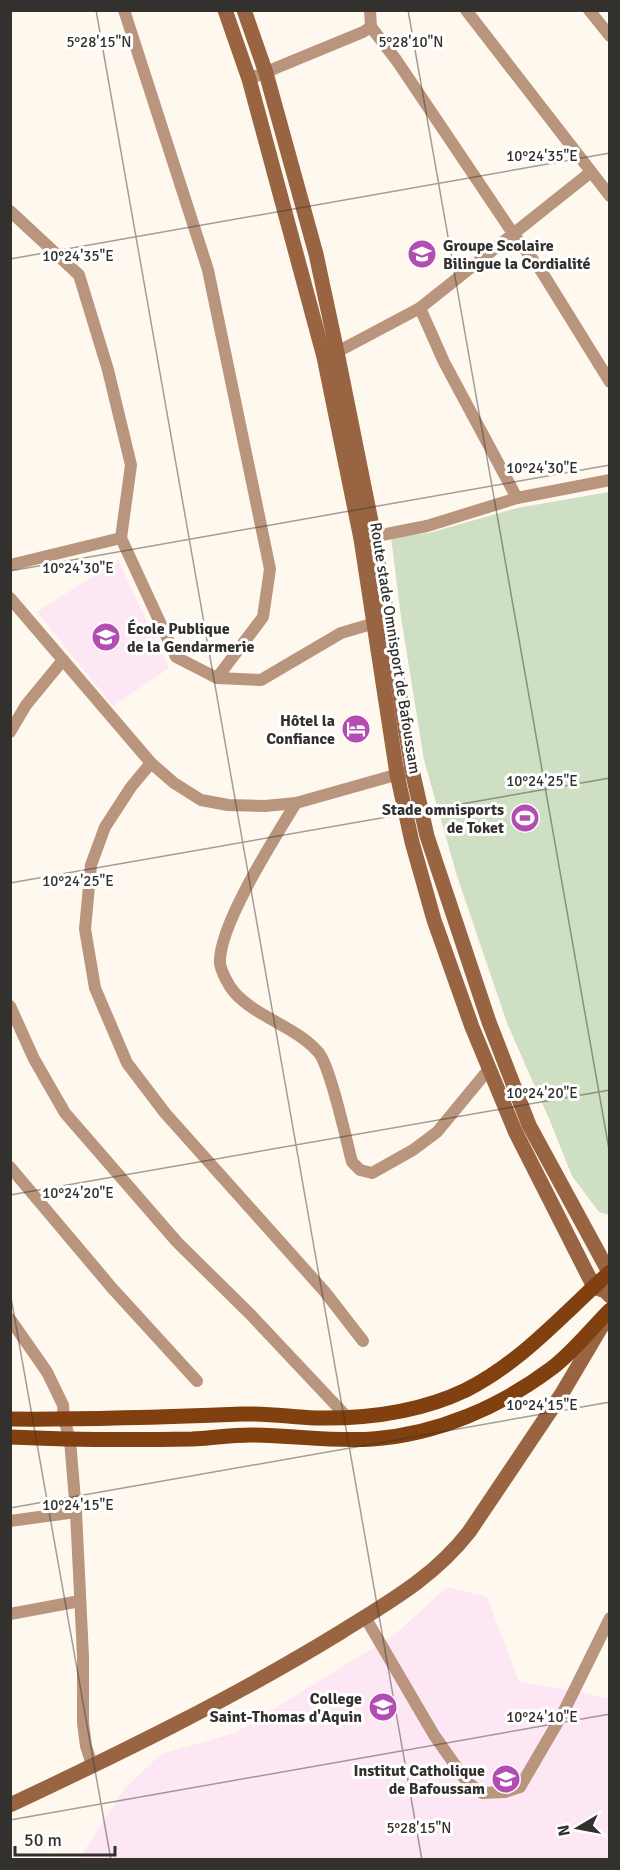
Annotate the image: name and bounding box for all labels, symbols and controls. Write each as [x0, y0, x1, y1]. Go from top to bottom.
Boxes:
text: 5°28'15"N [66, 33, 132, 51]
text: 5°28'10"N [378, 33, 444, 51]
text: 10°24'35"E [506, 147, 578, 165]
place label: Groupe Scolaire Bilingue la Cordialité [443, 236, 591, 274]
school or university icon: Groupe Scolaire Bilingue la Cordialité [406, 238, 438, 270]
text: 10°24'35"E [42, 247, 114, 265]
text: 10°24'30"E [506, 459, 578, 477]
street label: Route stade Omnisport de Bafoussam [365, 521, 425, 775]
text: 10°24'30"E [42, 559, 114, 577]
place label: École Publique de la Gendarmerie [127, 619, 255, 657]
school or university icon: École Publique de la Gendarmerie [90, 621, 122, 653]
place label: Hôtel la Confiance [266, 711, 335, 749]
hotel icon: Hôtel la Confiance [340, 713, 372, 745]
text: 10°24'25"E [506, 772, 578, 790]
place label: Stade omnisports de Toket [382, 800, 504, 838]
sports icon: Stade omnisports de Toket [509, 802, 541, 834]
text: 10°24'25"E [42, 872, 114, 890]
text: 10°24'20"E [506, 1084, 578, 1102]
text: 10°24'20"E [42, 1184, 114, 1202]
text: 10°24'15"E [506, 1396, 578, 1414]
text: 10°24'15"E [42, 1496, 114, 1514]
place label: College Saint-Thomas d'Aquin [210, 1689, 362, 1727]
school or university icon: College Saint-Thomas d'Aquin [367, 1691, 399, 1723]
text: 10°24'10"E [506, 1708, 578, 1726]
place label: Institut Catholique de Bafoussam [353, 1761, 485, 1799]
school or university icon: Institut Catholique de Bafoussam [490, 1763, 522, 1795]
north arrow [548, 1798, 608, 1858]
scale bar [15, 1819, 116, 1857]
text: 5°28'15"N [386, 1819, 452, 1837]
text: N [553, 1823, 575, 1838]
text: 50 m [24, 1829, 62, 1851]

